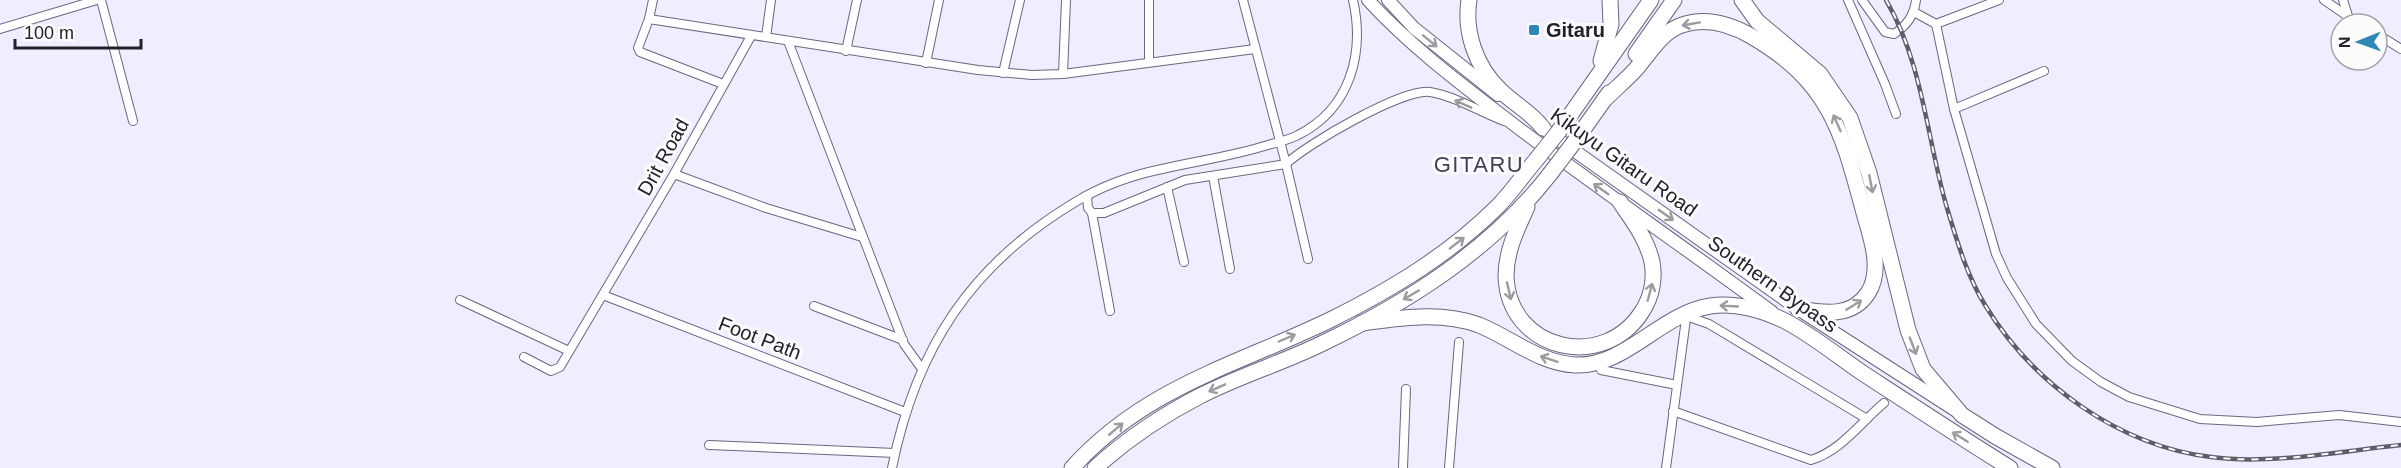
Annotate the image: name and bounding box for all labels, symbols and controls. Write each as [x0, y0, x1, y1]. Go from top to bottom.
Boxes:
scale bar [15, 12, 141, 50]
north arrow [2329, 12, 2389, 72]
one-way arrow [1682, 18, 1702, 29]
place label: Gitaru [1546, 19, 1605, 41]
text: 100 m [24, 23, 74, 43]
marker: Gitaru [1527, 23, 1541, 37]
one-way arrow [1421, 34, 1437, 47]
text: N [2336, 36, 2353, 48]
one-way arrow [1454, 98, 1472, 109]
street label: Kikuyu Gitaru Road [1547, 103, 1701, 221]
street label: Drit Road [633, 115, 693, 199]
one-way arrow [1830, 115, 1842, 133]
district label: GITARU [1434, 152, 1524, 177]
one-way arrow [1866, 174, 1877, 194]
one-way arrow [1594, 183, 1610, 195]
one-way arrow [1657, 209, 1673, 221]
street label: Southern Bypass [1704, 231, 1842, 337]
one-way arrow [1449, 237, 1465, 250]
one-way arrow [1504, 281, 1515, 300]
one-way arrow [1645, 283, 1656, 302]
one-way arrow [1403, 289, 1420, 301]
one-way arrow [1845, 298, 1862, 310]
one-way arrow [1720, 300, 1740, 312]
street label: Foot Path [716, 312, 804, 364]
one-way arrow [1277, 332, 1296, 343]
one-way arrow [1908, 336, 1919, 355]
one-way arrow [1540, 353, 1559, 364]
one-way arrow [1209, 383, 1227, 395]
one-way arrow [1108, 422, 1123, 436]
one-way arrow [1952, 431, 1969, 443]

